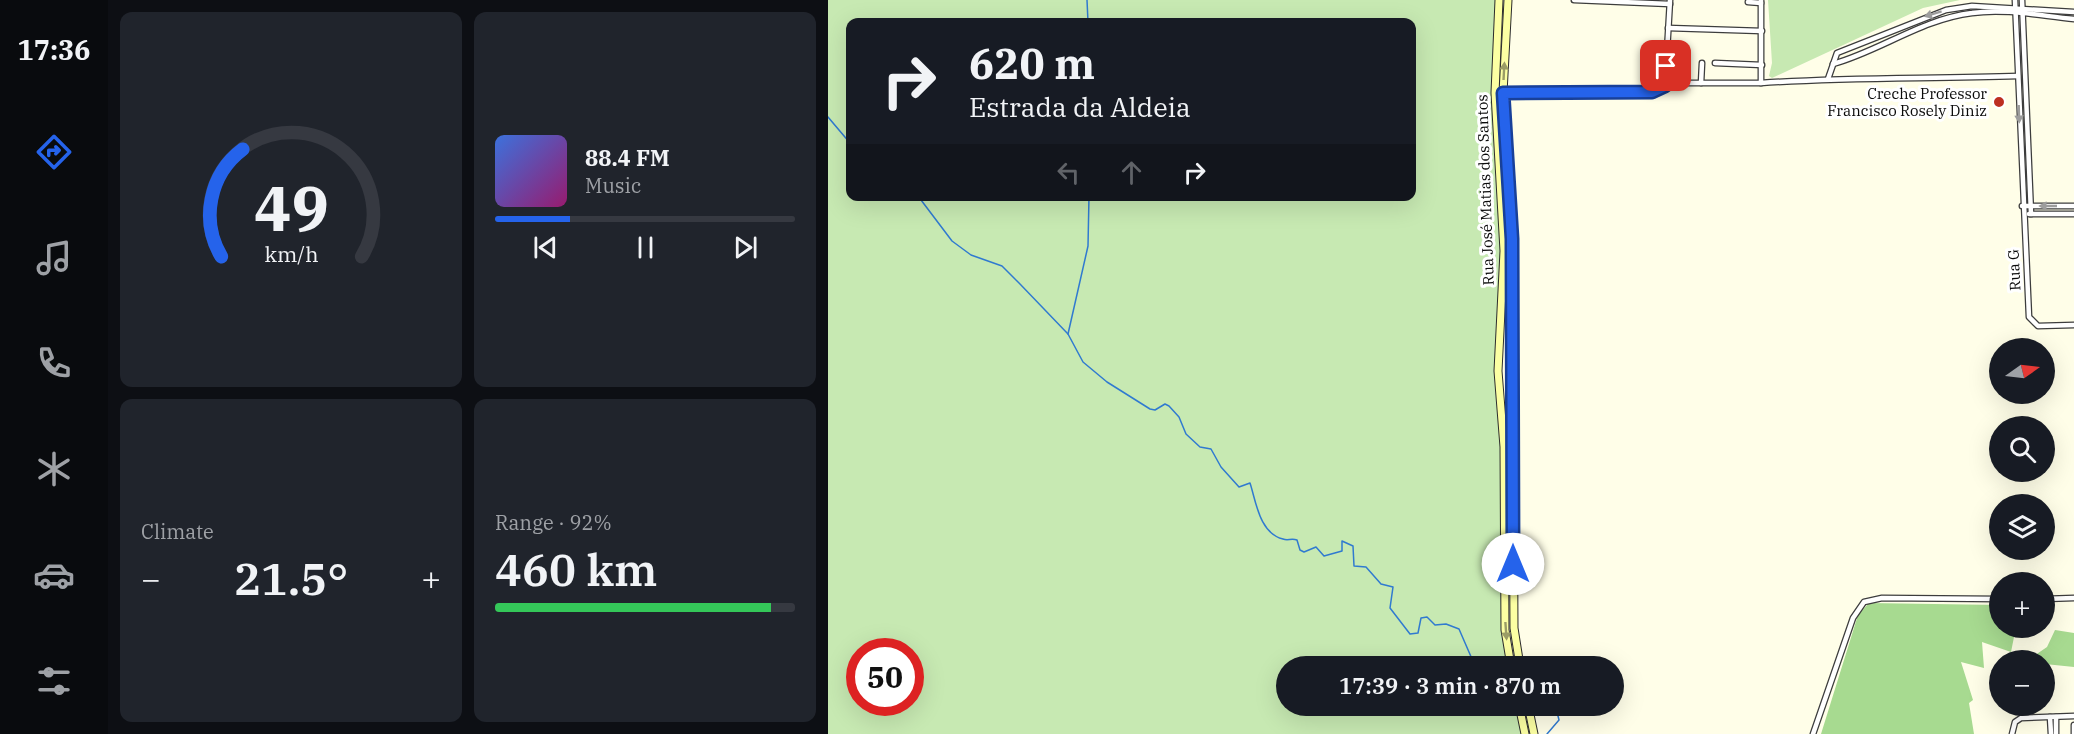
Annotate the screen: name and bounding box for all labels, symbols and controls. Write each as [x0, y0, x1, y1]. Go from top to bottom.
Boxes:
one-way arrow [1924, 10, 1942, 19]
text: 17:36 [18, 32, 90, 67]
text: 620 m [969, 36, 1095, 91]
pin [1640, 40, 1691, 91]
icon: right [870, 42, 948, 120]
icon: arrive [1649, 49, 1682, 82]
one-way arrow [1500, 62, 1509, 81]
place label: Creche Professor Francisco Rosely Diniz [1827, 84, 1987, 120]
text: Estrada da Aldeia [969, 89, 1191, 124]
street label: Rua José Matias dos Santos [1472, 94, 1498, 286]
marker: Creche Professor Francisco Rosely Diniz [1992, 95, 2006, 109]
one-way arrow [2015, 104, 2024, 123]
icon: directions [33, 131, 75, 173]
text: 88.4 FM [585, 143, 670, 172]
icon: left [1052, 156, 1085, 189]
icon: ahead [1115, 156, 1148, 189]
icon: right [1178, 156, 1211, 189]
text: 49 [254, 167, 328, 248]
text: Music [585, 172, 641, 199]
one-way arrow [2039, 201, 2058, 211]
icon: previous [529, 231, 562, 264]
icon: pause [629, 231, 662, 264]
icon: next [729, 231, 762, 264]
icon: music [33, 237, 75, 279]
text: km/h [264, 240, 318, 268]
street label: Rua G [2003, 248, 2025, 291]
north arrow [1989, 338, 2055, 404]
map controls [1989, 338, 2055, 716]
icon: phone [33, 342, 75, 384]
button: search [1989, 416, 2055, 482]
icon: climate [33, 448, 75, 490]
button: layers [1989, 494, 2055, 560]
text: Range · 92% [495, 509, 612, 536]
text: Climate [141, 518, 214, 545]
position arrow [1481, 532, 1545, 596]
text: 460 km [495, 540, 657, 598]
text: 21.5° [234, 549, 348, 607]
icon: car [33, 554, 75, 596]
text: − [141, 557, 161, 600]
text: + [421, 557, 441, 600]
button: + [1989, 572, 2055, 638]
one-way arrow [1501, 621, 1511, 640]
speed limit sign: 50 [846, 638, 924, 716]
button: − [1989, 650, 2055, 716]
icon: filters [33, 660, 75, 702]
text: 17:39 · 3 min · 870 m [1339, 671, 1561, 700]

